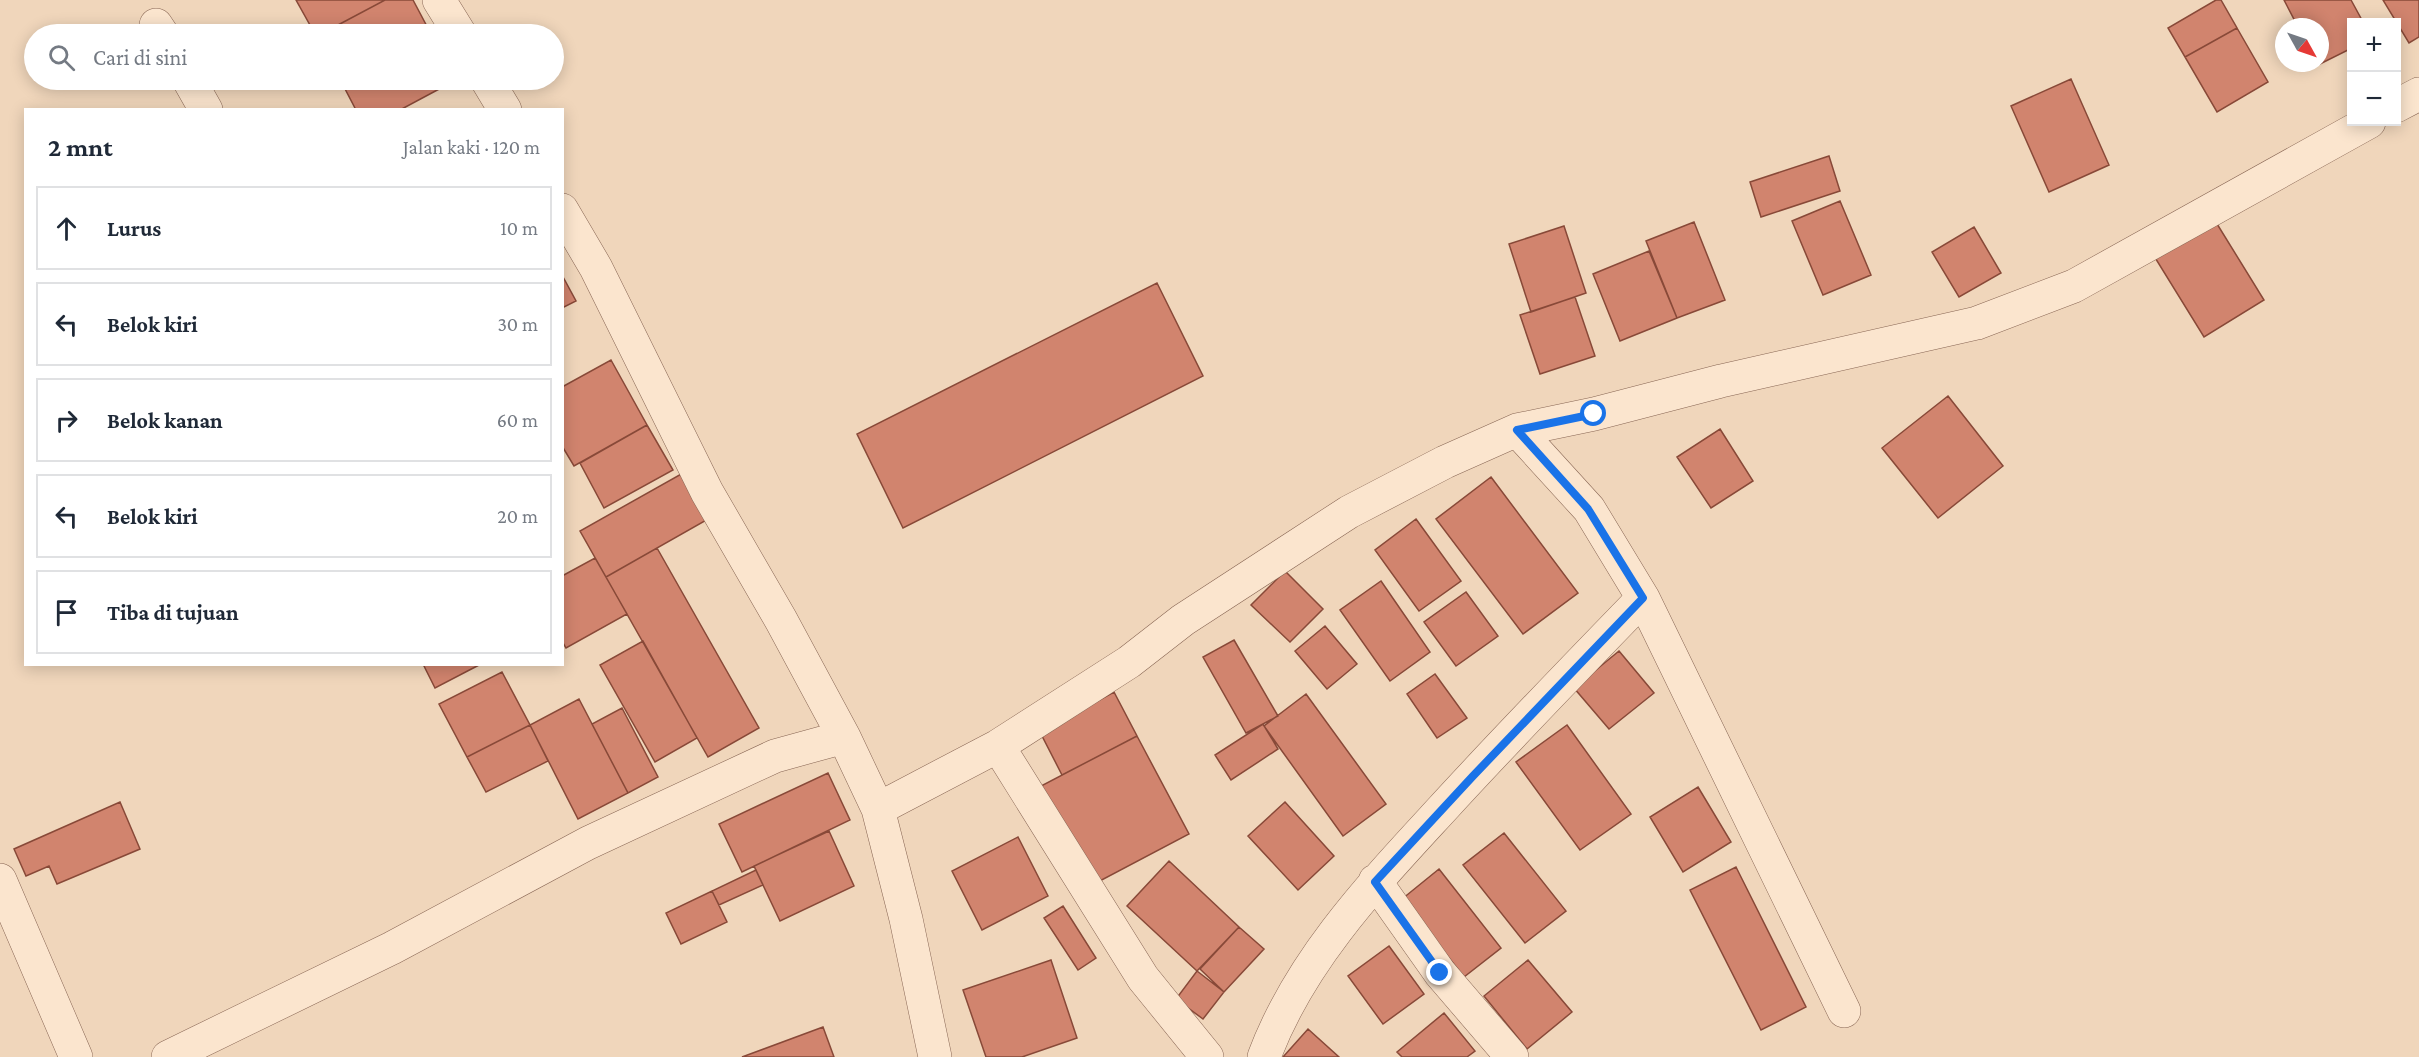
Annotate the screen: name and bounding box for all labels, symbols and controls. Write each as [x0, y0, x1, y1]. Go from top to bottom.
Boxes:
north arrow [2275, 18, 2329, 72]
map controls [2347, 18, 2401, 126]
button: + [2347, 18, 2401, 72]
search box [24, 24, 564, 90]
icon: search [45, 41, 78, 74]
text: Cari di sini [93, 45, 187, 70]
button: − [2347, 72, 2401, 126]
text: 2 mnt [48, 133, 113, 162]
text: Jalan kaki · 120 m [403, 136, 540, 158]
icon: ahead [50, 212, 83, 245]
text: Lurus [107, 216, 161, 241]
text: 10 m [500, 217, 538, 239]
icon: left [50, 308, 83, 341]
text: Belok kiri [107, 312, 198, 337]
text: 30 m [497, 313, 538, 335]
route start [1580, 400, 1606, 426]
icon: right [50, 404, 83, 437]
text: Belok kanan [107, 408, 223, 433]
text: 60 m [497, 409, 538, 431]
icon: left [50, 500, 83, 533]
text: Belok kiri [107, 504, 198, 529]
text: 20 m [497, 505, 538, 527]
icon: arrive [50, 596, 83, 629]
text: Tiba di tujuan [107, 600, 239, 625]
route end [1426, 959, 1452, 985]

